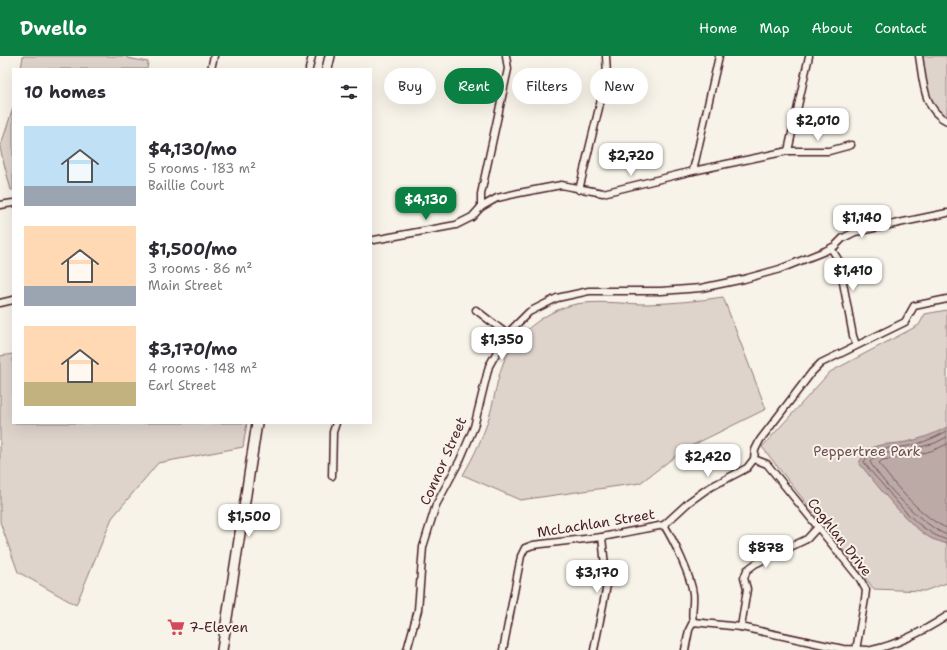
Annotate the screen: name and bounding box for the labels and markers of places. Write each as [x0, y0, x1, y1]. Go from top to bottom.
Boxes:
pin: $2,010 [785, 108, 851, 142]
pin: $2,720 [598, 143, 664, 177]
pin: $4,130 [393, 187, 459, 221]
pin: $1,140 [829, 205, 895, 239]
pin: $1,410 [820, 258, 886, 292]
pin: $1,350 [469, 327, 535, 361]
pin: $2,420 [675, 444, 741, 478]
pin: $1,500 [216, 504, 282, 538]
pin: $878 [742, 535, 790, 569]
pin: $3,170 [564, 560, 630, 594]
supermarket icon: 7-Eleven [166, 617, 186, 637]
place label: 7-Eleven [189, 618, 248, 636]

